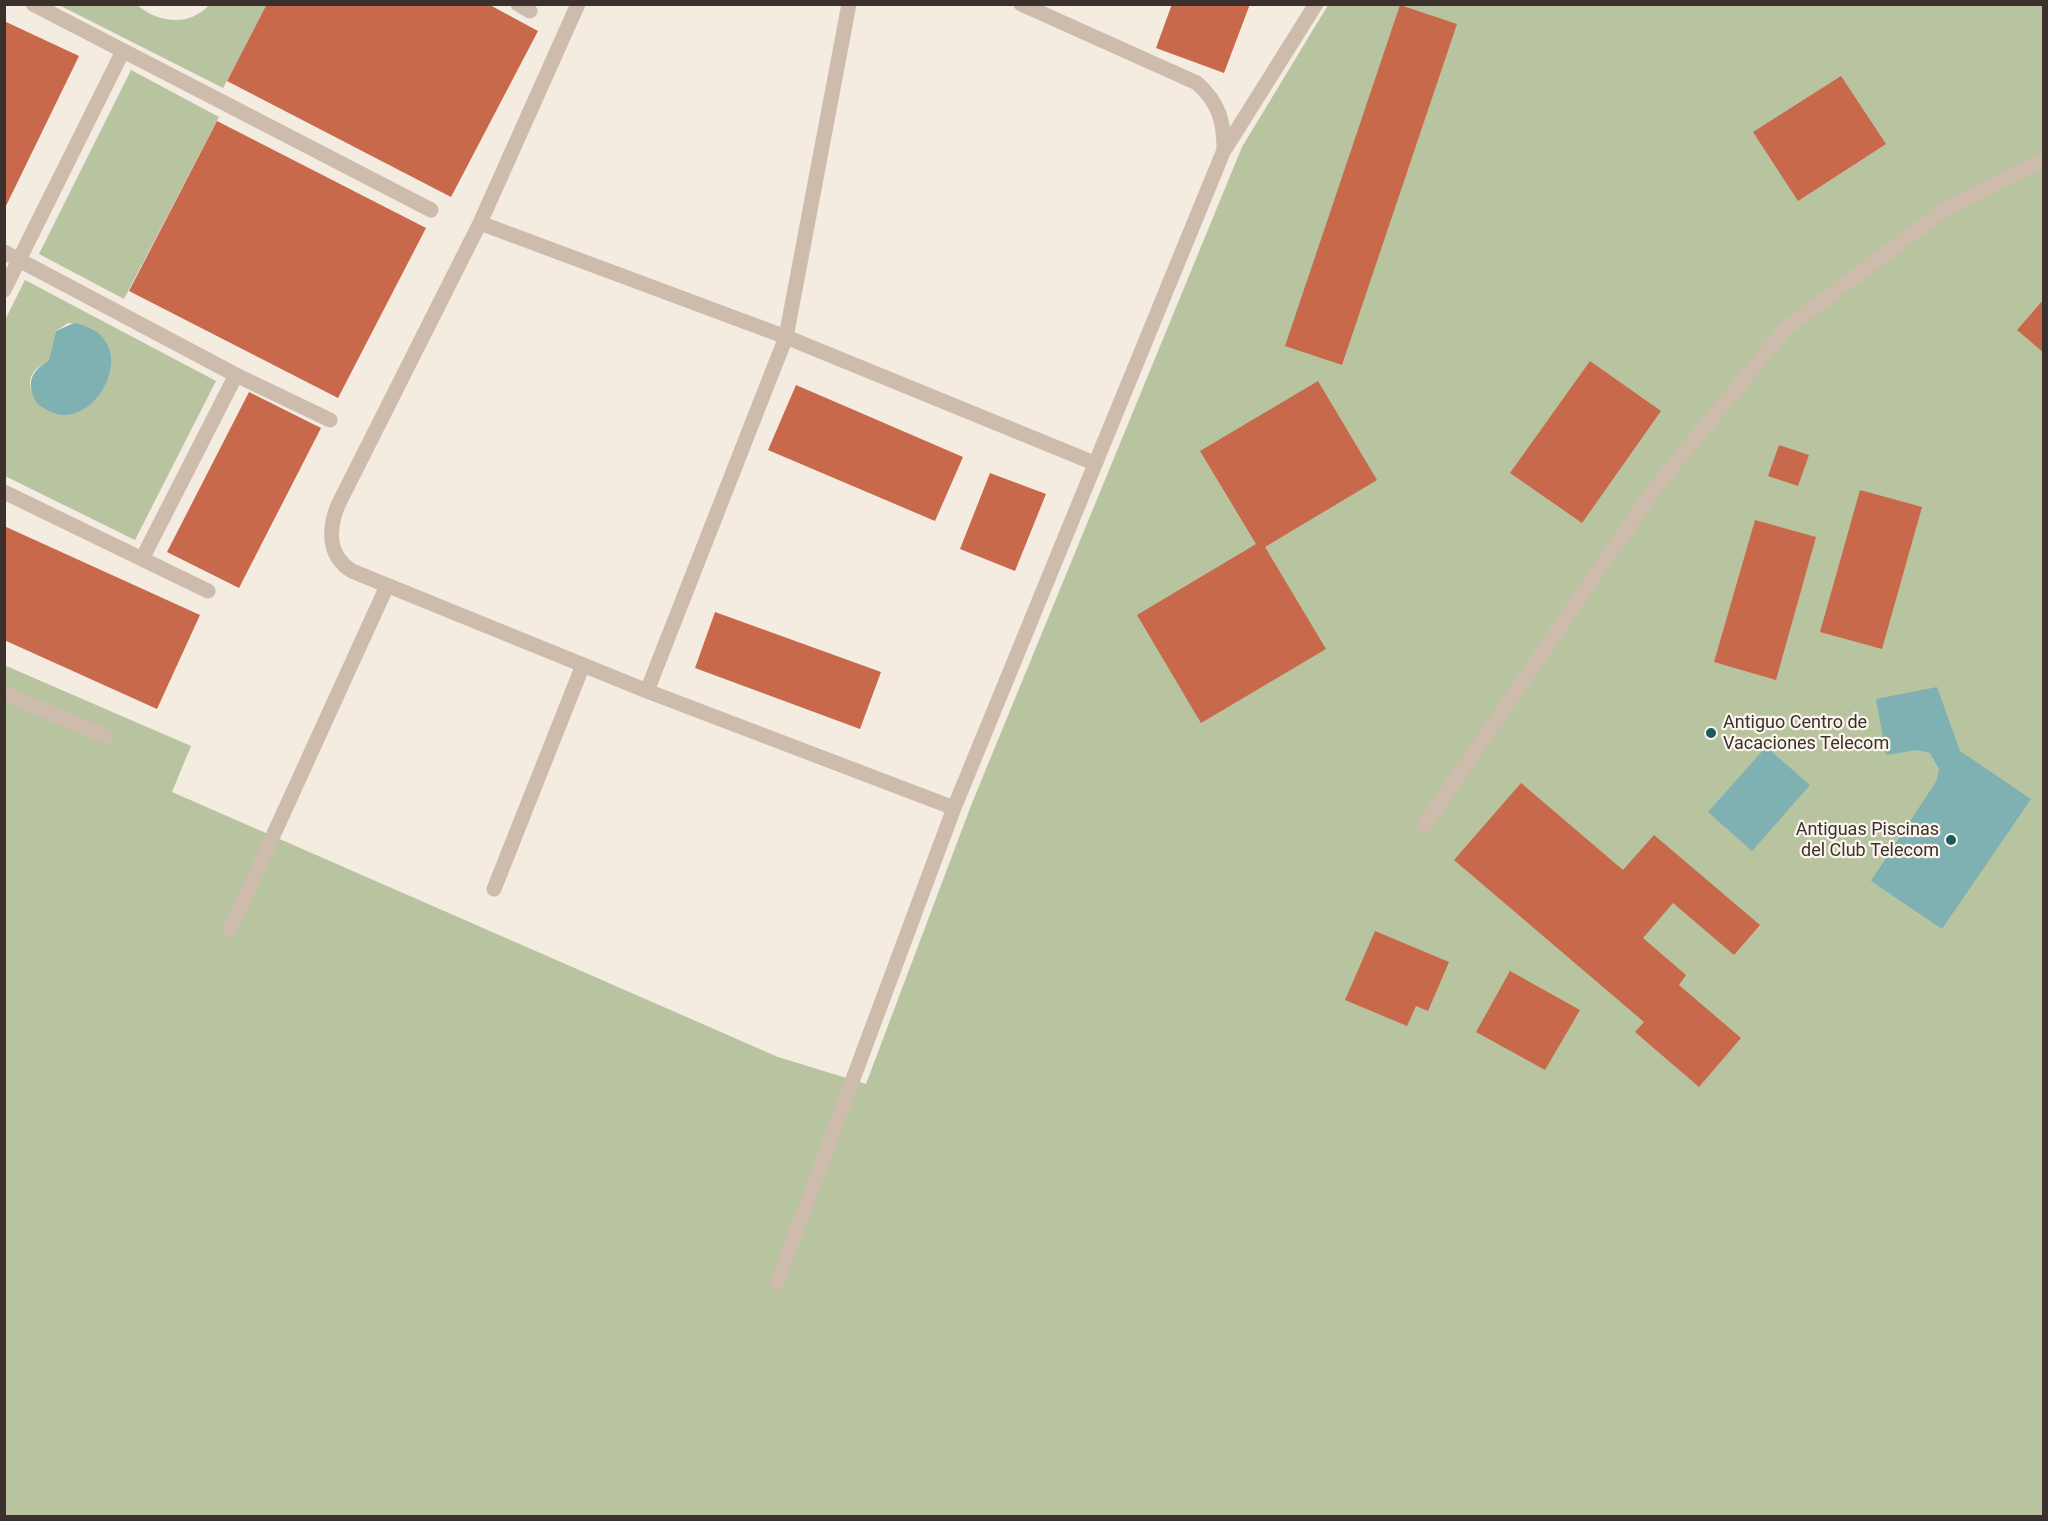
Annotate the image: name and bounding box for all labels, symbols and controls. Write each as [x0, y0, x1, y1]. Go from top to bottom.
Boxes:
place label: Antiguo Centro de Vacaciones Telecom [1723, 712, 1889, 754]
marker: Antiguo Centro de Vacaciones Telecom [1704, 726, 1718, 740]
place label: Antiguas Piscinas del Club Telecom [1796, 819, 1939, 862]
marker: Antiguas Piscinas del Club Telecom [1944, 833, 1958, 847]

